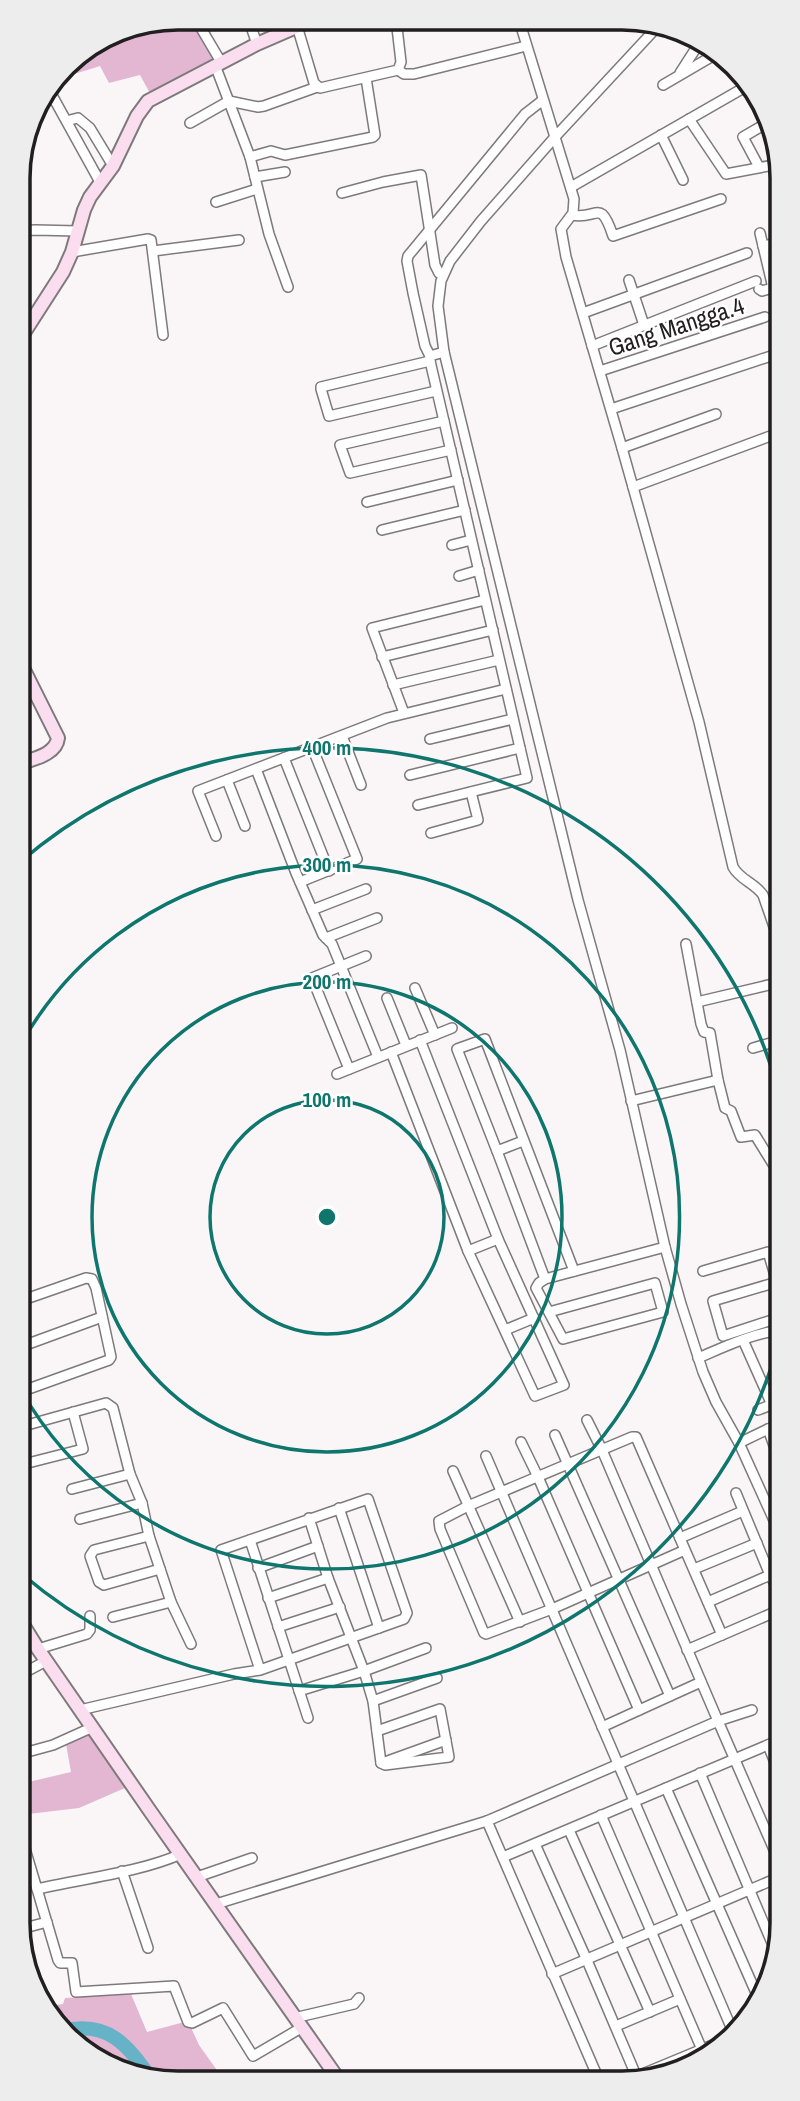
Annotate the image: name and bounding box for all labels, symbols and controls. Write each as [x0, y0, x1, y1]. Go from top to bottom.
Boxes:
street label: Gang Mangga.4 [604, 289, 748, 363]
text: 400 m [303, 733, 351, 762]
text: 300 m [303, 850, 351, 879]
text: 200 m [303, 967, 351, 996]
text: 100 m [303, 1085, 351, 1114]
centre of rings [315, 1205, 339, 1229]

